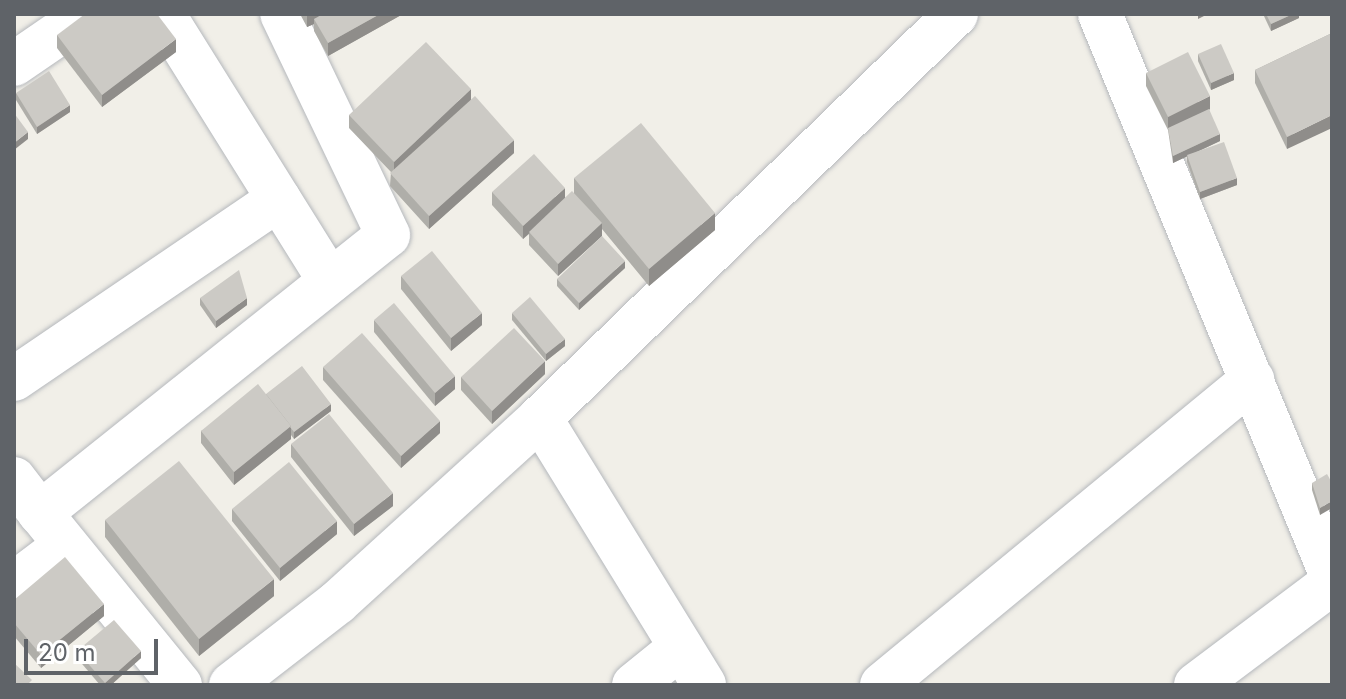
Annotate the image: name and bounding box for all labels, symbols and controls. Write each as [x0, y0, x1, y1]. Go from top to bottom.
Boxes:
scale bar [28, 623, 162, 673]
text: 20 m [38, 638, 96, 667]

